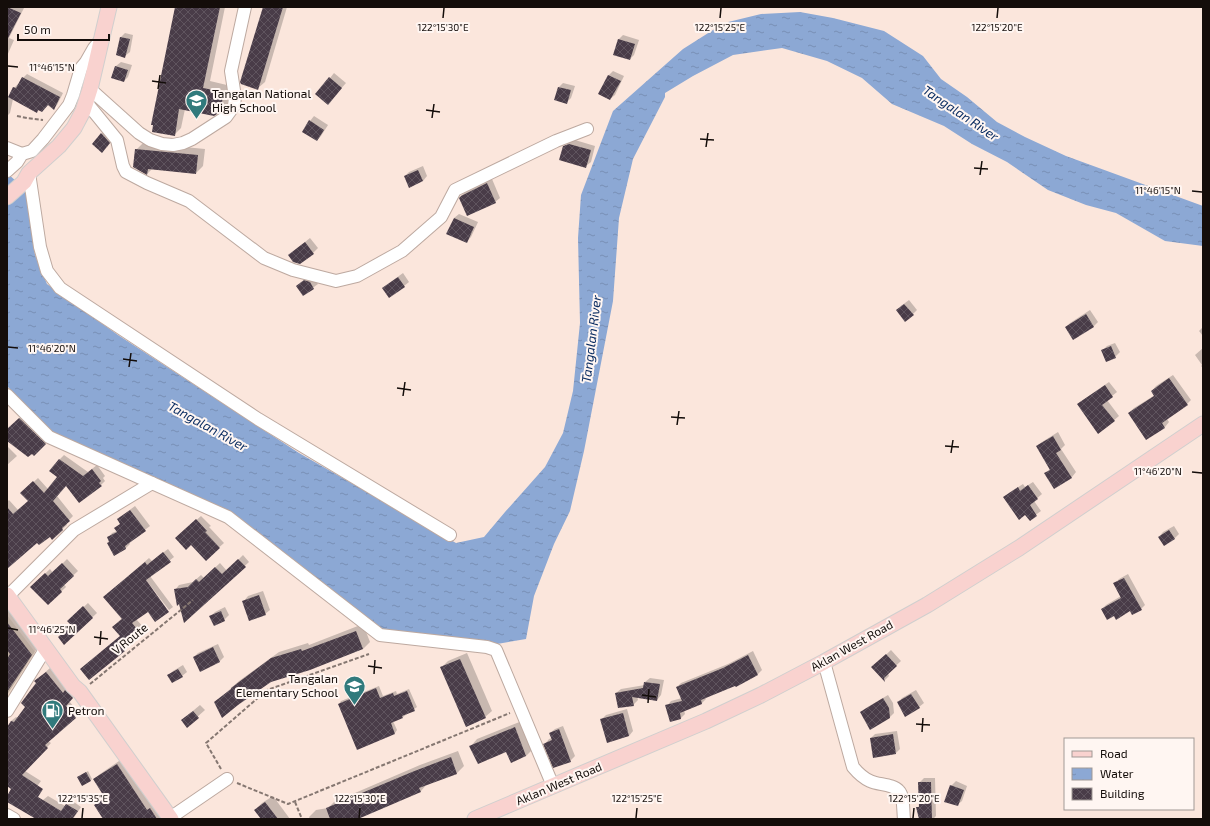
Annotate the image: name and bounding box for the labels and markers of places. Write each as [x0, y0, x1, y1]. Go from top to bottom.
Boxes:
place label: Tangalan National High School [212, 86, 311, 114]
school or university icon: Tangalan National High School [184, 88, 210, 121]
place label: Tangalan Elementary School [236, 671, 338, 699]
school or university icon: Tangalan Elementary School [341, 673, 367, 706]
fuel station icon: Petron [40, 698, 66, 731]
place label: Petron [68, 703, 104, 717]

